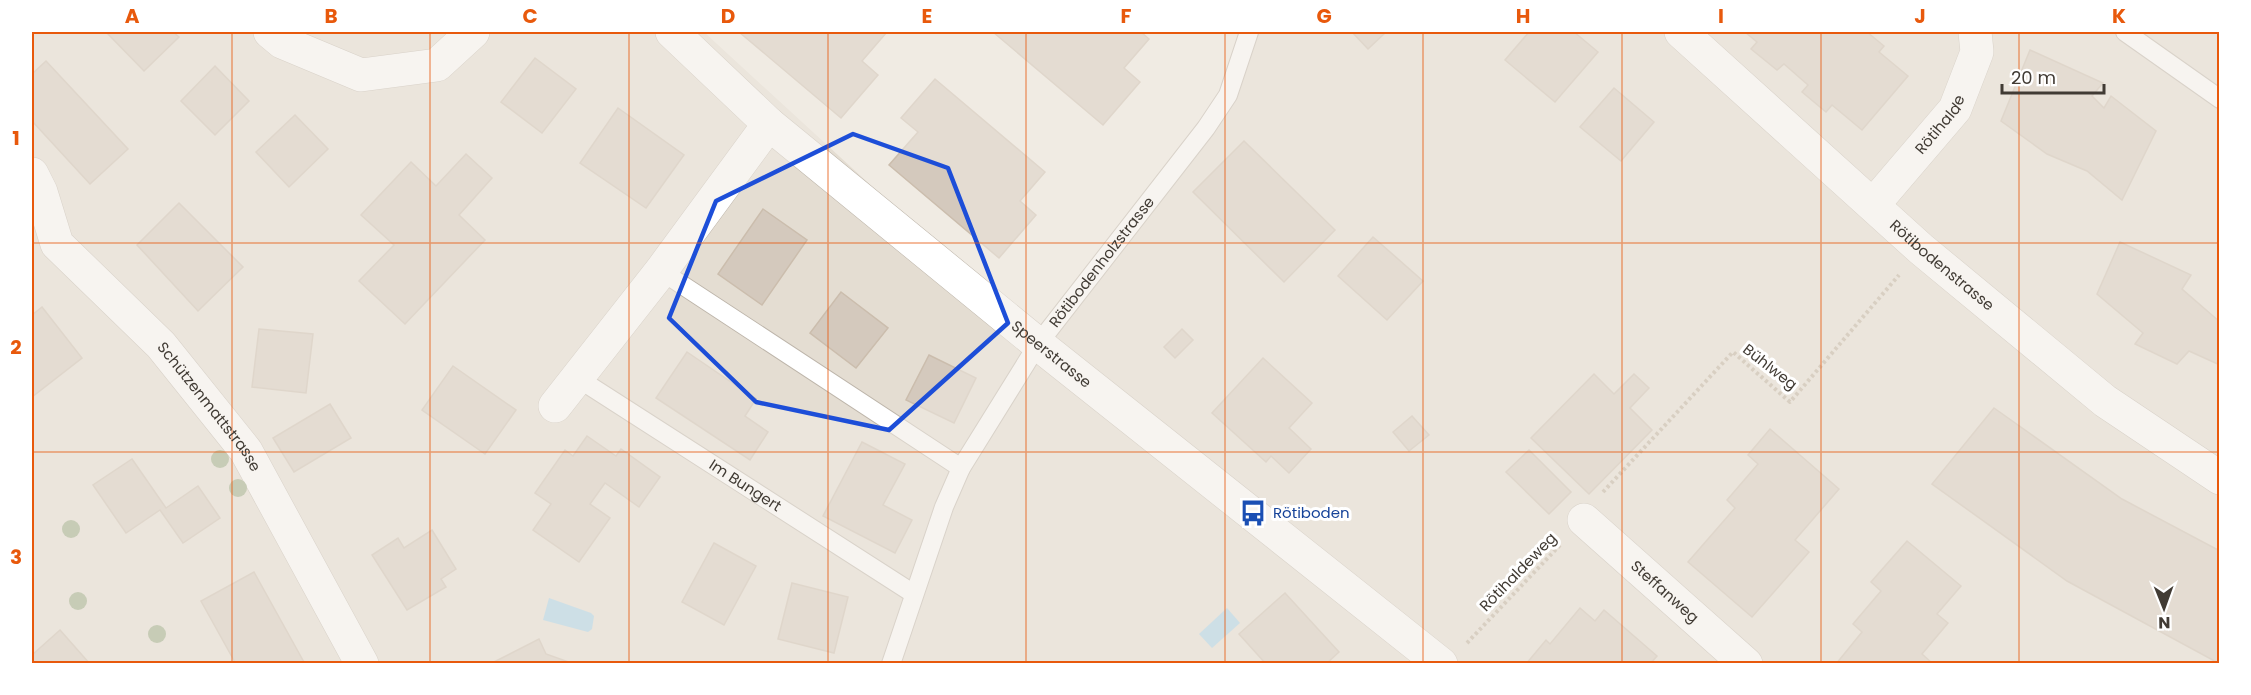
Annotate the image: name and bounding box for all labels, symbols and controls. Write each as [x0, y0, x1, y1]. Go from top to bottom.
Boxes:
text: A [125, 2, 140, 30]
text: B [324, 2, 338, 30]
text: C [522, 2, 538, 30]
text: D [721, 2, 735, 30]
text: E [922, 2, 932, 30]
text: F [1121, 2, 1132, 30]
text: G [1316, 2, 1332, 30]
text: H [1516, 2, 1530, 30]
text: I [1718, 2, 1724, 30]
text: J [1914, 2, 1926, 30]
text: K [2112, 2, 2126, 30]
scale bar [2002, 57, 2104, 95]
text: 20 m [2011, 65, 2056, 90]
street label: Rötihalde [1910, 92, 1969, 159]
text: 1 [12, 124, 20, 152]
street label: Rötibodenholzstrasse [1044, 192, 1159, 332]
street label: Rötibodenstrasse [1885, 215, 1999, 315]
street label: Speerstrasse [1007, 315, 1096, 393]
text: 2 [10, 333, 22, 361]
street label: Schützenmattstrasse [153, 337, 266, 475]
street label: Bühlweg [1739, 339, 1802, 395]
street label: Im Bungert [705, 454, 786, 516]
bus stop icon: Rötiboden [1238, 498, 1268, 528]
place label: Rötiboden [1273, 502, 1350, 523]
street label: Rötihaldeweg [1474, 527, 1561, 616]
text: 3 [10, 543, 22, 571]
street label: Steffanweg [1626, 555, 1704, 627]
north arrow [2134, 578, 2194, 638]
text: N [2158, 611, 2170, 634]

